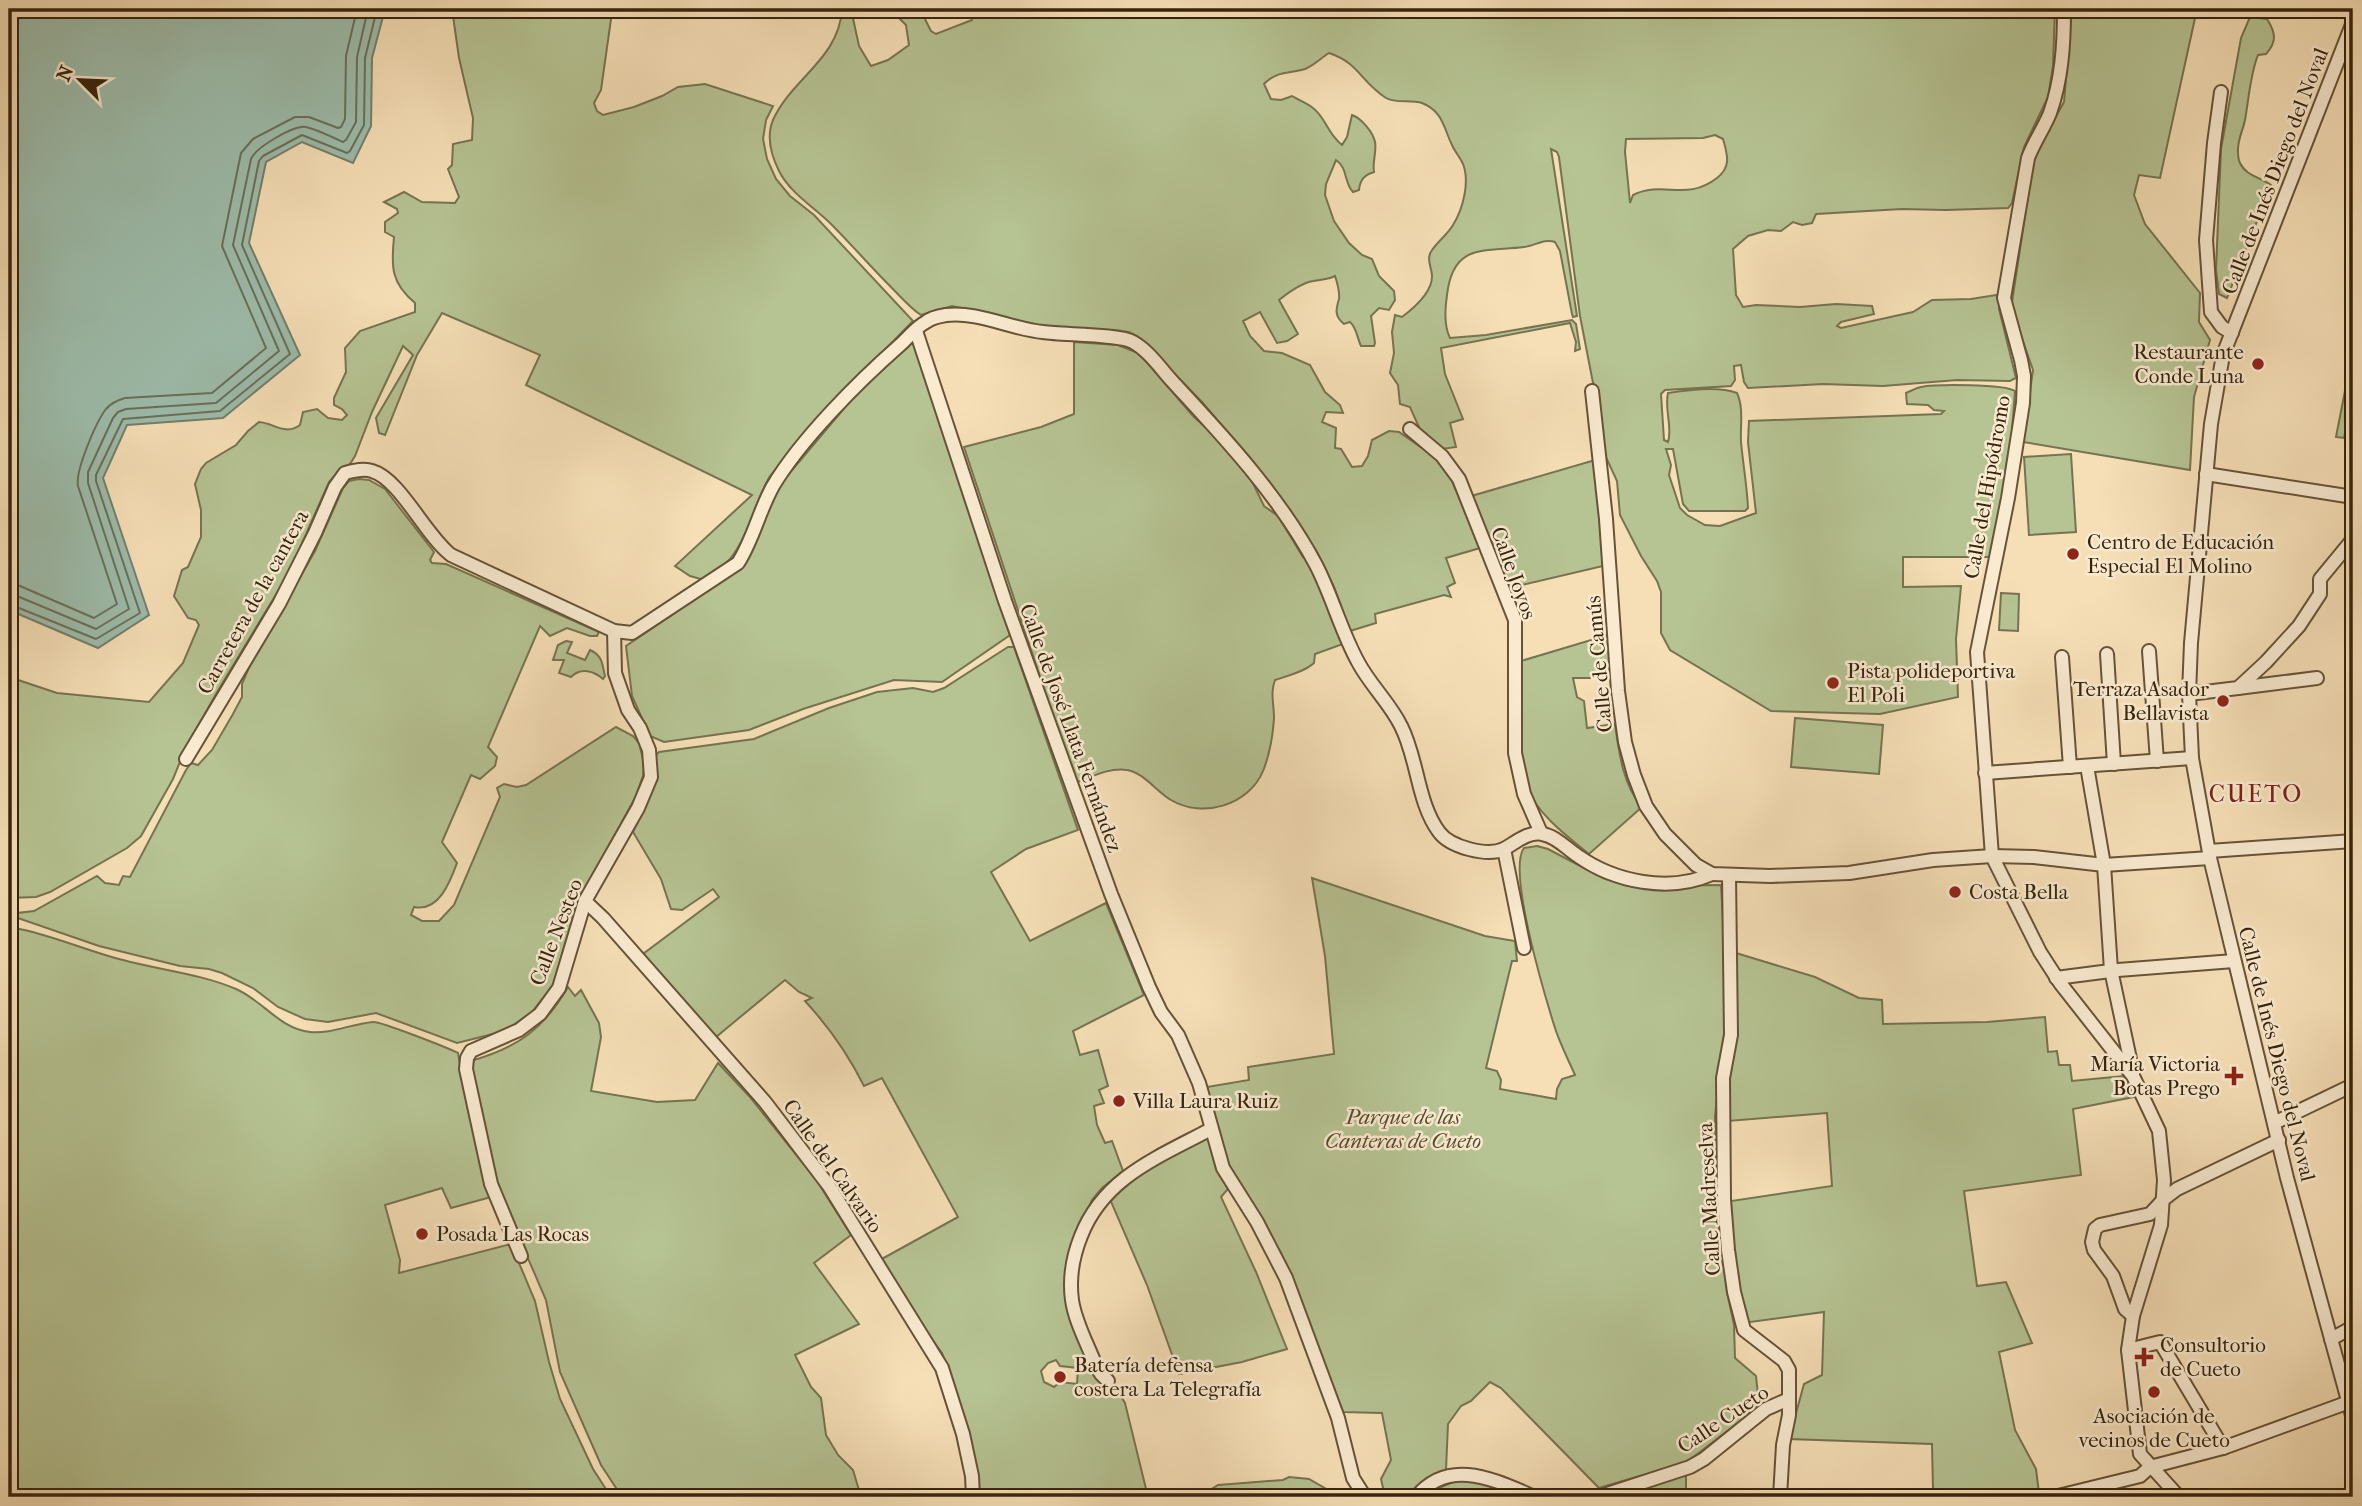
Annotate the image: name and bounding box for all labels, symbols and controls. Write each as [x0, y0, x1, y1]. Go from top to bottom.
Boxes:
street label: Calle de Inés Diego del Noval [2217, 44, 2333, 298]
north arrow [46, 46, 116, 116]
text: N [52, 62, 79, 85]
place label: Restaurante Conde Luna [2133, 340, 2244, 388]
marker: Restaurante Conde Luna [2250, 356, 2266, 372]
street label: Calle del Hipódromo [1959, 393, 2015, 581]
street label: Carretera de la cantera [192, 505, 314, 698]
street label: Calle Joyos [1486, 523, 1542, 623]
place label: Centro de Educación Especial El Molino [2087, 530, 2274, 578]
marker: Centro de Educación Especial El Molino [2065, 546, 2081, 562]
street label: Calle de Camús [1581, 594, 1617, 733]
street label: Calle de José Llata Fernández [1015, 600, 1127, 856]
place label: Pista polideportiva El Poli [1847, 659, 2015, 707]
marker: Pista polideportiva El Poli [1825, 675, 1841, 691]
place label: Terraza Asador Bellavista [2073, 677, 2209, 725]
marker: Terraza Asador Bellavista [2215, 693, 2231, 709]
district label: CUETO [2209, 780, 2303, 808]
street label: Calle Nesteo [525, 875, 587, 989]
place label: Costa Bella [1969, 880, 2069, 904]
marker: Costa Bella [1947, 884, 1963, 900]
street label: Calle de Inés Diego del Noval [2234, 924, 2320, 1184]
place label: María Victoria Botas Prego [2090, 1052, 2220, 1100]
marker: María Victoria Botas Prego [2226, 1068, 2242, 1084]
place label: Villa Laura Ruiz [1132, 1089, 1278, 1113]
marker: Villa Laura Ruiz [1111, 1093, 1127, 1109]
street label: Calle del Calvario [778, 1095, 888, 1237]
park label: Parque de las Canteras de Cueto [1325, 1105, 1481, 1153]
street label: Calle Madreselva [1693, 1122, 1725, 1276]
place label: Posada Las Rocas [436, 1222, 589, 1246]
marker: Posada Las Rocas [414, 1226, 430, 1242]
place label: Consultorio de Cueto [2160, 1333, 2266, 1381]
marker: Consultorio de Cueto [2134, 1347, 2154, 1367]
place label: Batería defensa costera La Telegrafía [1074, 1353, 1261, 1401]
marker: Batería defensa costera La Telegrafía [1052, 1369, 1068, 1385]
street label: Calle Cueto [1673, 1380, 1773, 1458]
marker: Asociación de vecinos de Cueto [2146, 1384, 2162, 1400]
place label: Asociación de vecinos de Cueto [2078, 1404, 2230, 1452]

